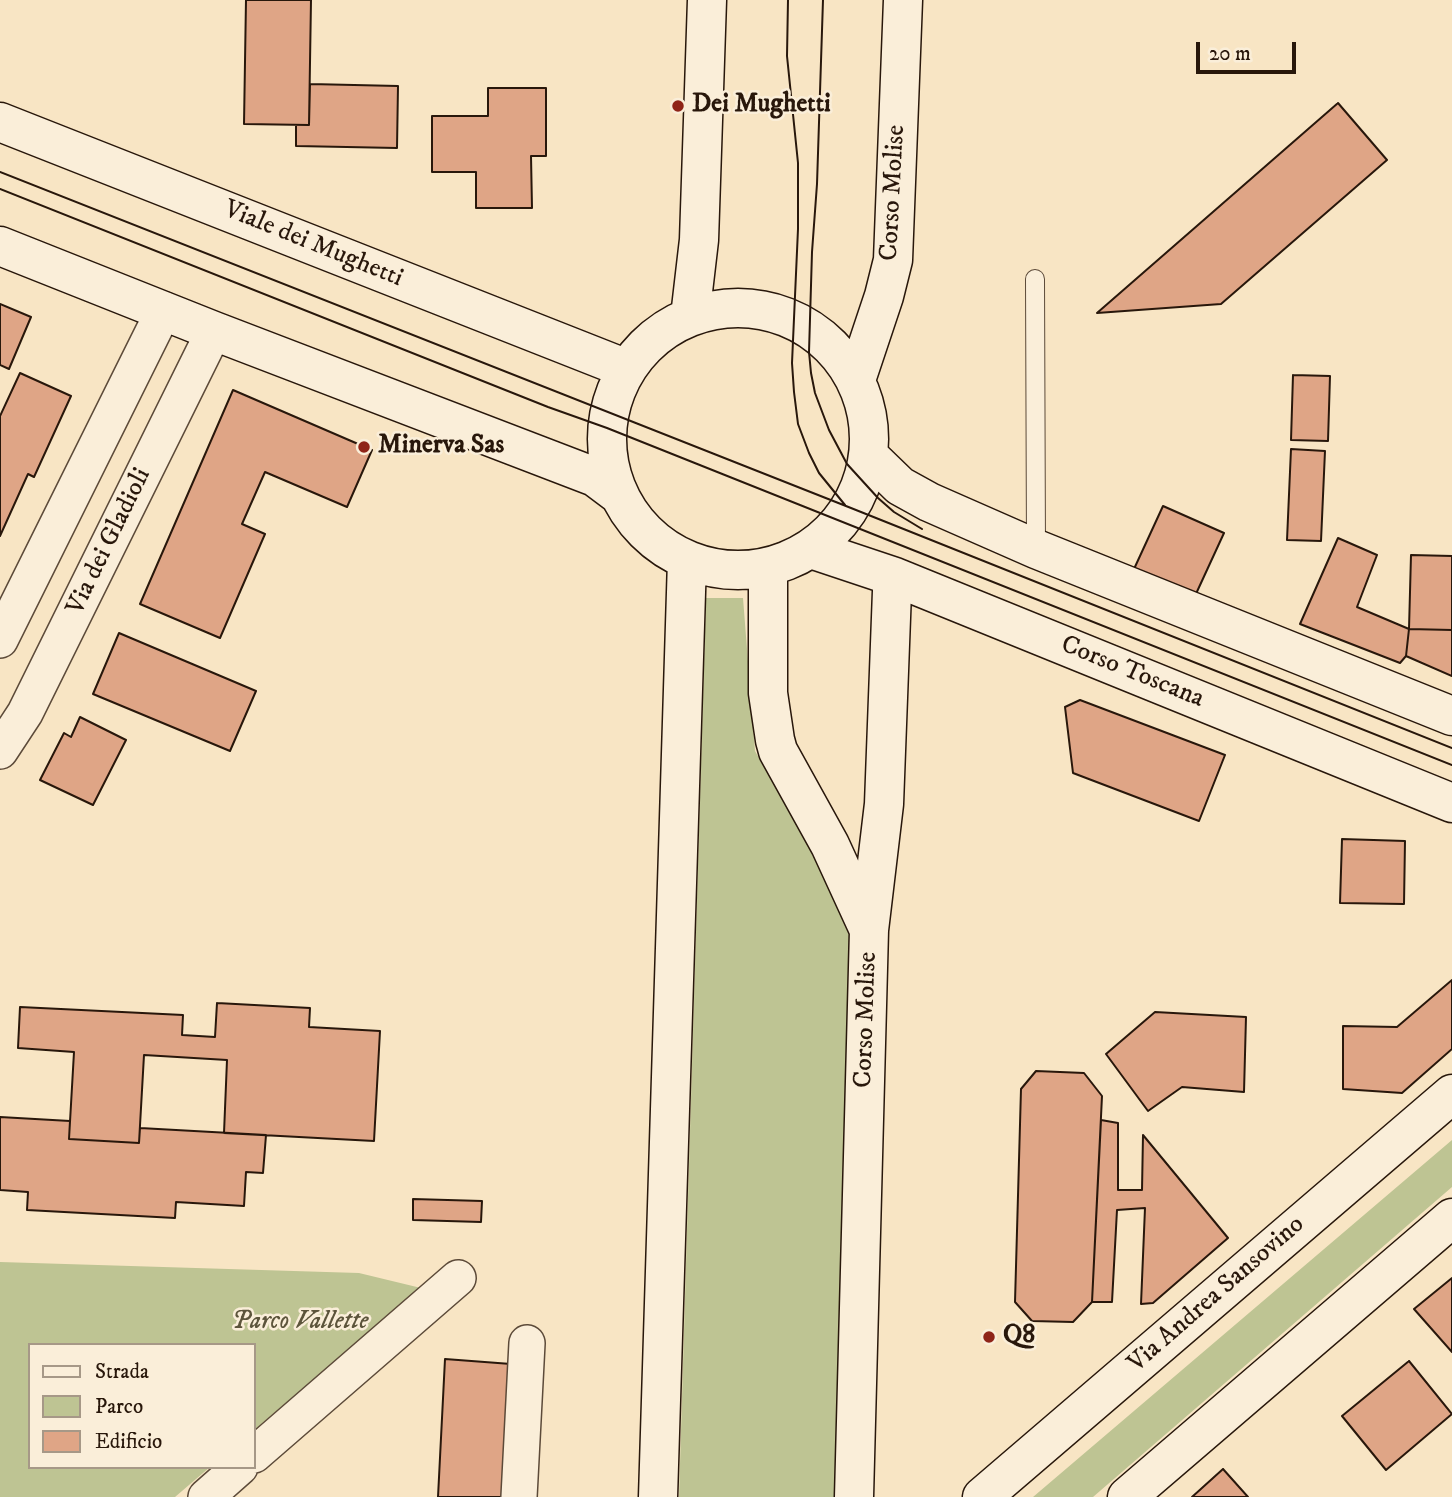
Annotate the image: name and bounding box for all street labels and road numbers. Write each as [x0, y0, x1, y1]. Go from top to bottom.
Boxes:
street label: Corso Molise [875, 124, 913, 262]
street label: Viale dei Mughetti [219, 195, 407, 295]
street label: Via dei Gladioli [61, 464, 159, 620]
street label: Corso Toscana [1056, 630, 1208, 716]
street label: Corso Molise [849, 951, 885, 1089]
street label: Via Andrea Sansovino [1122, 1210, 1312, 1380]

